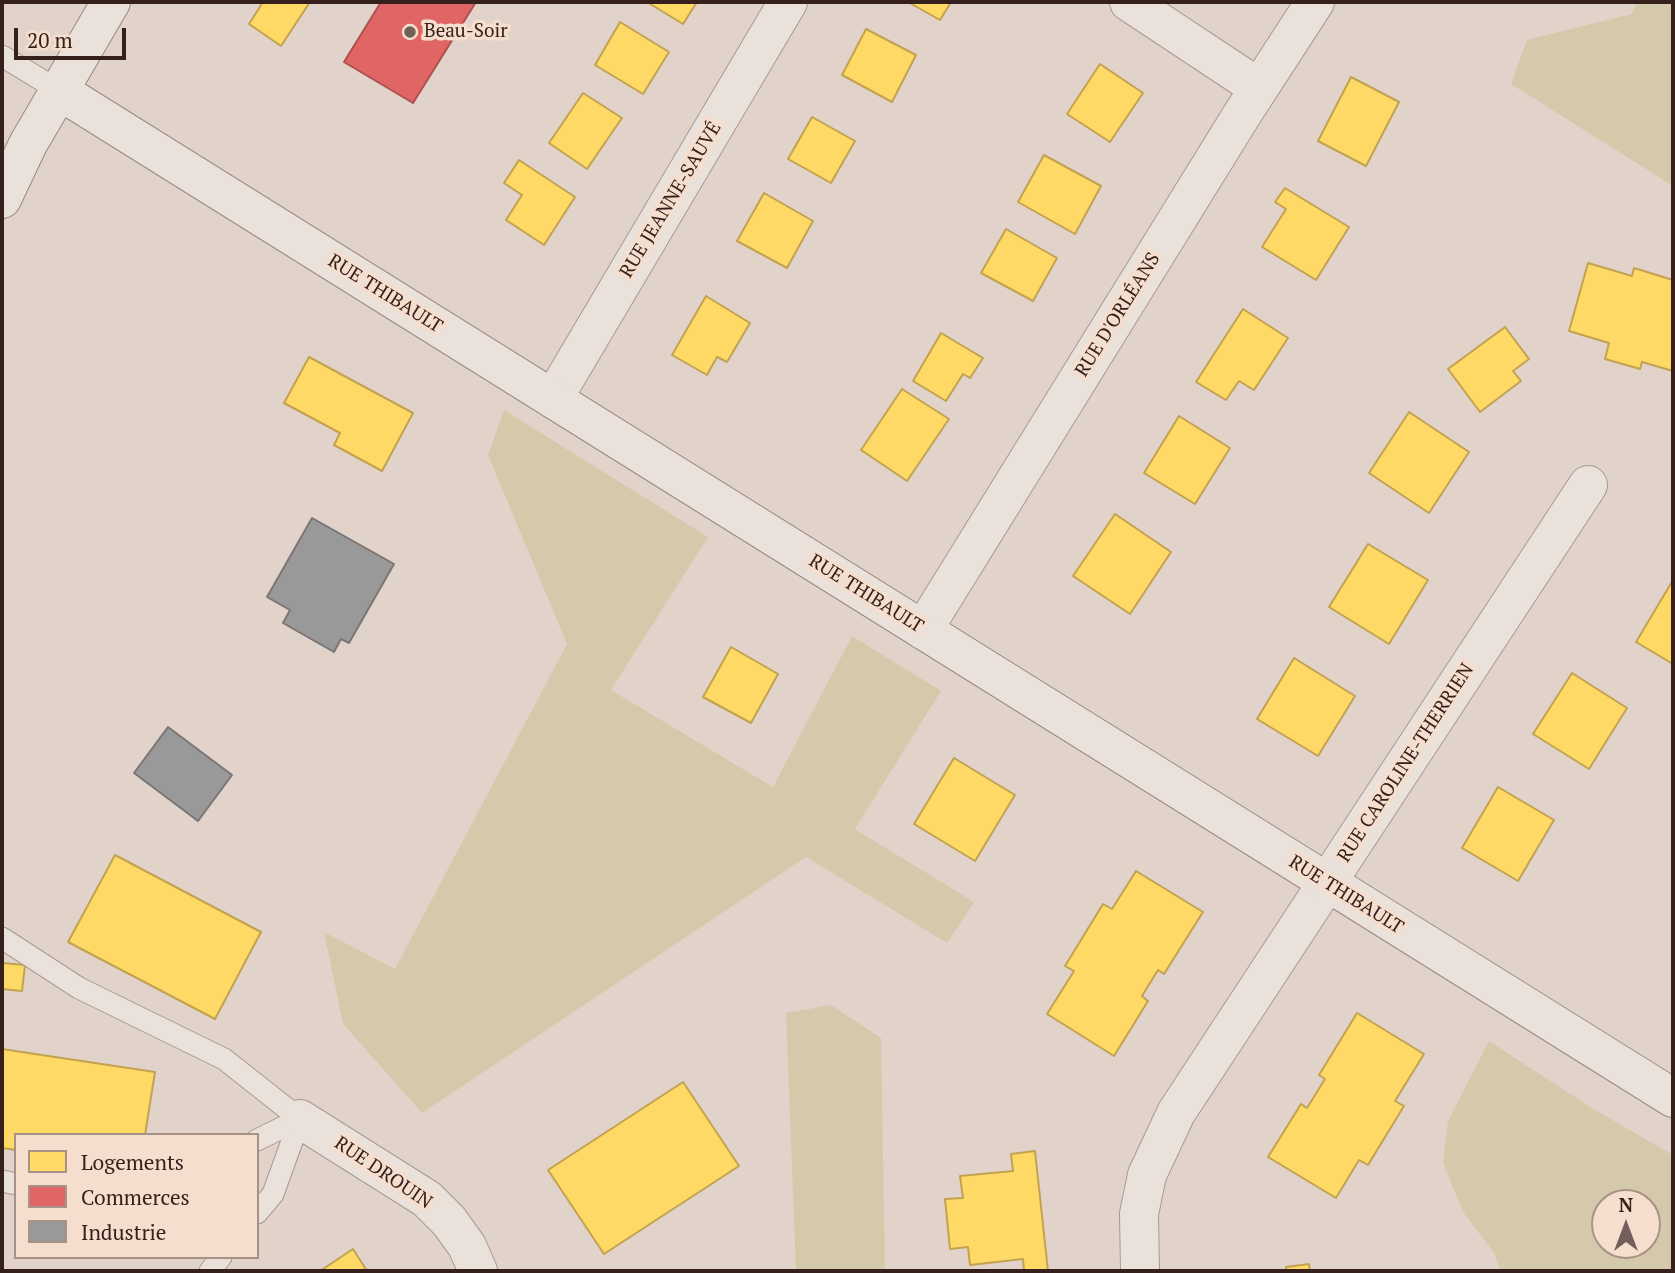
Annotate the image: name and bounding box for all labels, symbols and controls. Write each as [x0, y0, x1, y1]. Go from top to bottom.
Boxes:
scale bar [18, 14, 130, 58]
place label: Beau-Soir [424, 21, 508, 43]
marker: Beau-Soir [402, 24, 418, 40]
text: 20 m [27, 26, 73, 54]
street label: RUE JEANNE-SAUVÉ [615, 118, 727, 282]
street label: RUE D'ORLÉANS [1071, 249, 1165, 381]
street label: RUE THIBAULT [324, 250, 446, 338]
street label: RUE THIBAULT [805, 550, 927, 638]
street label: RUE CAROLINE-THERRIEN [1333, 659, 1479, 867]
street label: RUE THIBAULT [1285, 851, 1407, 939]
street label: RUE DROUIN [330, 1132, 436, 1214]
legend [14, 1133, 259, 1259]
text: Logements [81, 1148, 184, 1176]
text: Commerces [81, 1183, 190, 1211]
north arrow [1591, 1189, 1661, 1259]
text: N [1619, 1192, 1633, 1217]
text: Industrie [81, 1218, 166, 1246]

